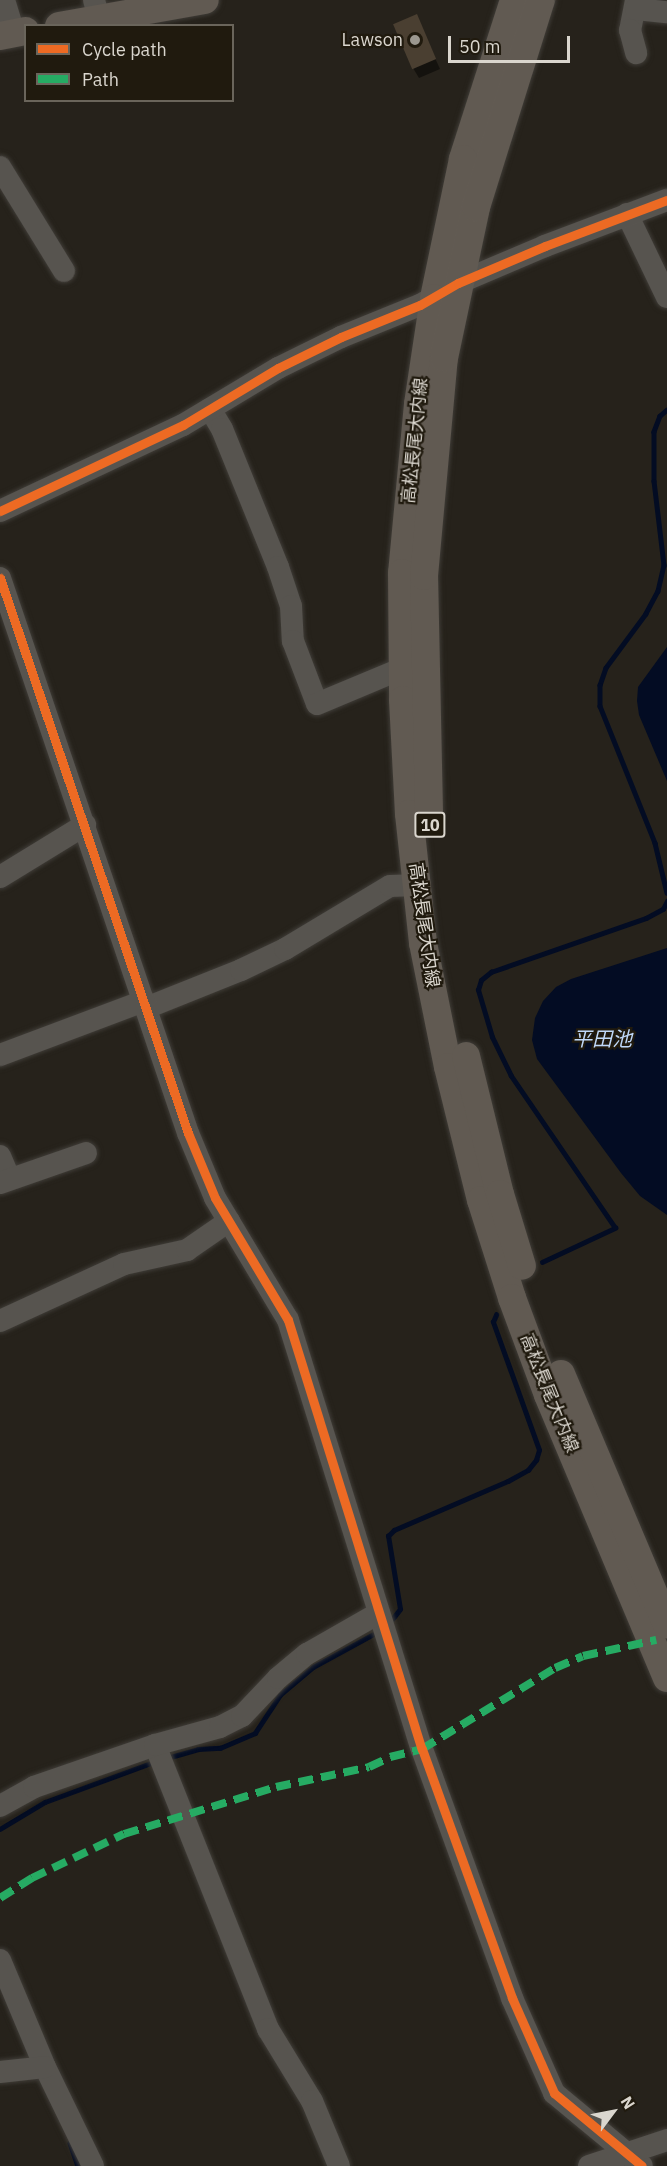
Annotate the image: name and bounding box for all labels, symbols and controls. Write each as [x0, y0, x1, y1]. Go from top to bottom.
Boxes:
legend [24, 24, 234, 102]
scale bar [451, 24, 572, 62]
place label: Lawson [342, 29, 403, 51]
marker: Lawson [408, 33, 422, 47]
text: 50 m [459, 35, 501, 58]
text: Cycle path [82, 38, 167, 61]
text: Path [82, 68, 119, 91]
street label: 高松長尾大内線 [398, 377, 432, 505]
road number: 10 [414, 812, 446, 838]
street label: 高松長尾大内線 [405, 861, 443, 989]
water label: 平田池 [572, 1026, 632, 1050]
street label: 高松長尾大内線 [515, 1331, 583, 1455]
north arrow [583, 2082, 643, 2142]
text: N [617, 2092, 640, 2113]

